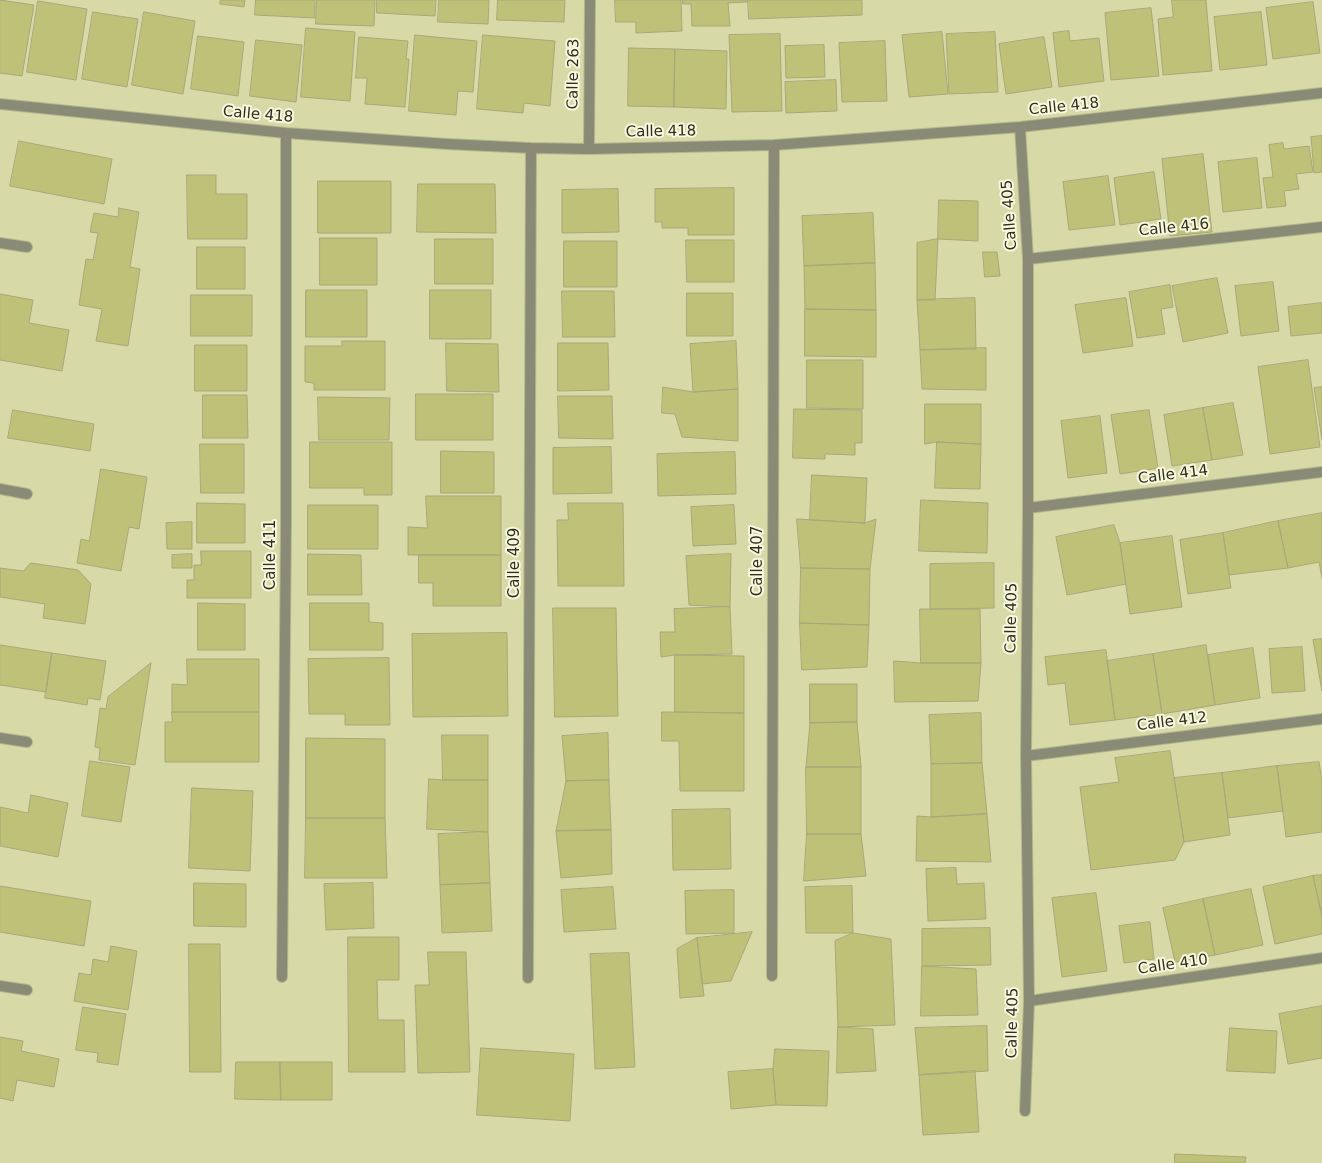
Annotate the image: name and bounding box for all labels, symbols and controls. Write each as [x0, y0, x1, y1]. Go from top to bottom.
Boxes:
street label: Calle 263 [564, 39, 584, 109]
street label: Calle 418 [1028, 94, 1100, 120]
street label: Calle 418 [222, 103, 294, 127]
street label: Calle 418 [626, 122, 696, 142]
street label: Calle 405 [999, 179, 1021, 251]
street label: Calle 416 [1138, 215, 1210, 241]
street label: Calle 414 [1137, 462, 1209, 488]
street label: Calle 411 [262, 520, 280, 590]
street label: Calle 407 [749, 526, 767, 596]
street label: Calle 409 [506, 528, 524, 598]
street label: Calle 405 [1002, 583, 1022, 653]
street label: Calle 412 [1136, 709, 1208, 735]
street label: Calle 410 [1137, 951, 1209, 979]
street label: Calle 405 [1003, 988, 1023, 1058]

